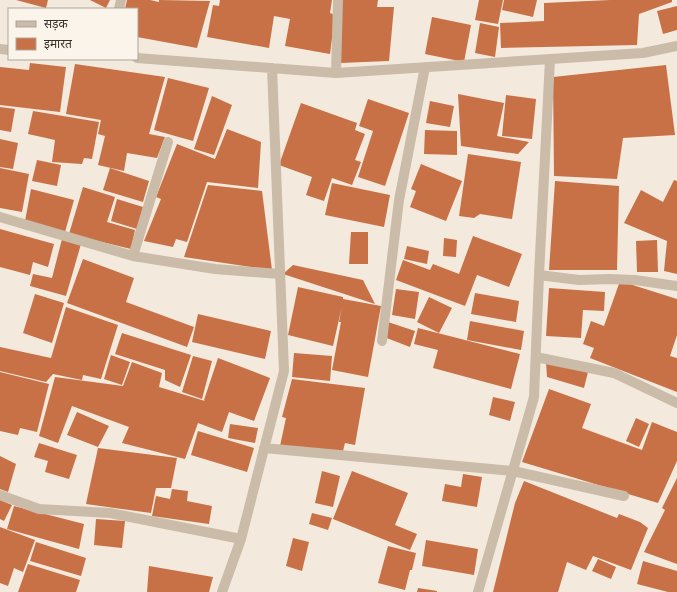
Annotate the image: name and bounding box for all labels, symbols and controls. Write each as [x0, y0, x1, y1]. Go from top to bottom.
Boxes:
legend [8, 8, 138, 60]
text: सड़क [44, 17, 69, 31]
text: इमारत [44, 37, 73, 51]

